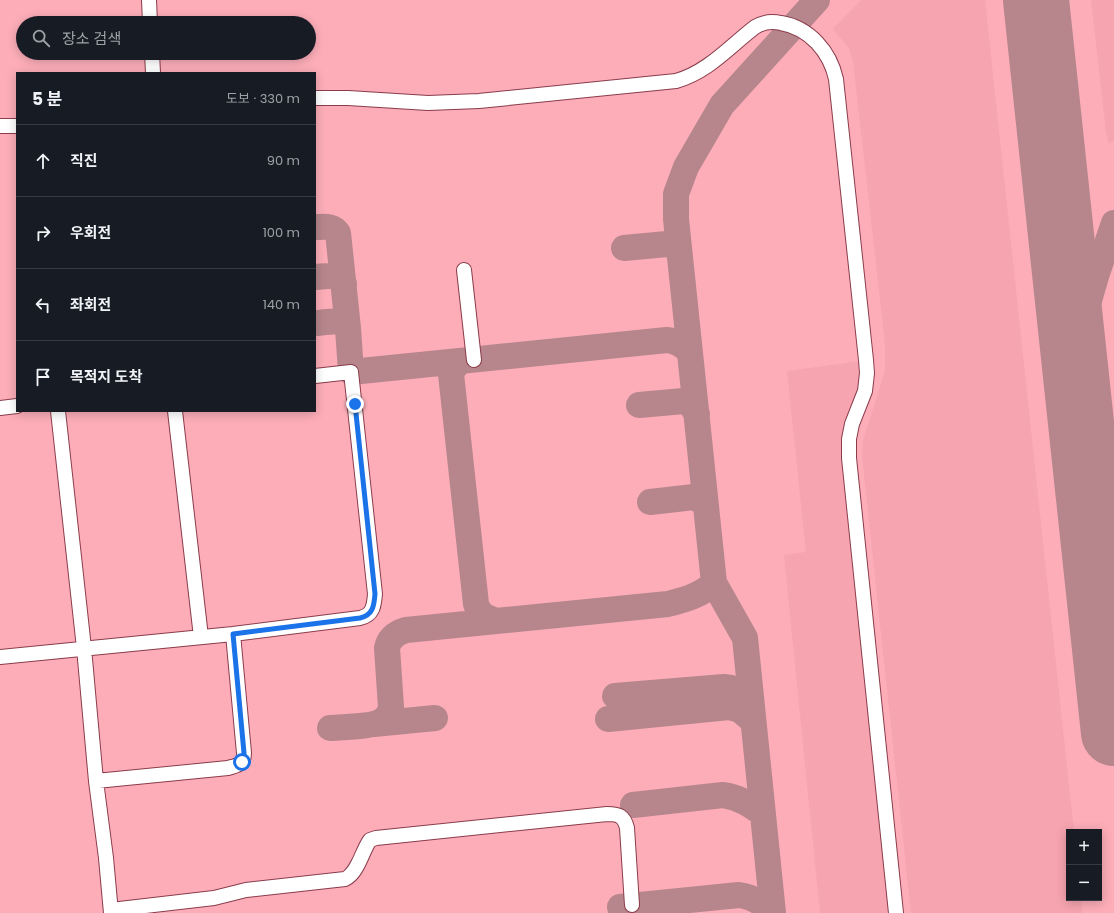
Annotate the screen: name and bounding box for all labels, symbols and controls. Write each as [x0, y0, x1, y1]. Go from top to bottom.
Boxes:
search box [16, 16, 316, 60]
icon: search [30, 27, 52, 49]
text: 장소 검색 [62, 28, 121, 49]
text: 5 분 [32, 87, 62, 111]
text: 도보 · 330 m [226, 89, 300, 108]
icon: ahead [32, 150, 54, 172]
text: 직진 [70, 150, 98, 171]
text: 90 m [267, 151, 300, 170]
icon: right [32, 222, 54, 244]
text: 우회전 [70, 222, 111, 243]
text: 100 m [263, 223, 300, 242]
icon: left [32, 294, 54, 316]
text: 좌회전 [70, 294, 111, 315]
text: 140 m [263, 295, 300, 314]
icon: arrive [32, 366, 54, 388]
text: 목적지 도착 [70, 366, 142, 387]
route end [346, 395, 364, 413]
route start [233, 753, 251, 771]
map controls [1066, 829, 1102, 901]
button: + [1066, 829, 1102, 865]
button: − [1066, 865, 1102, 901]

